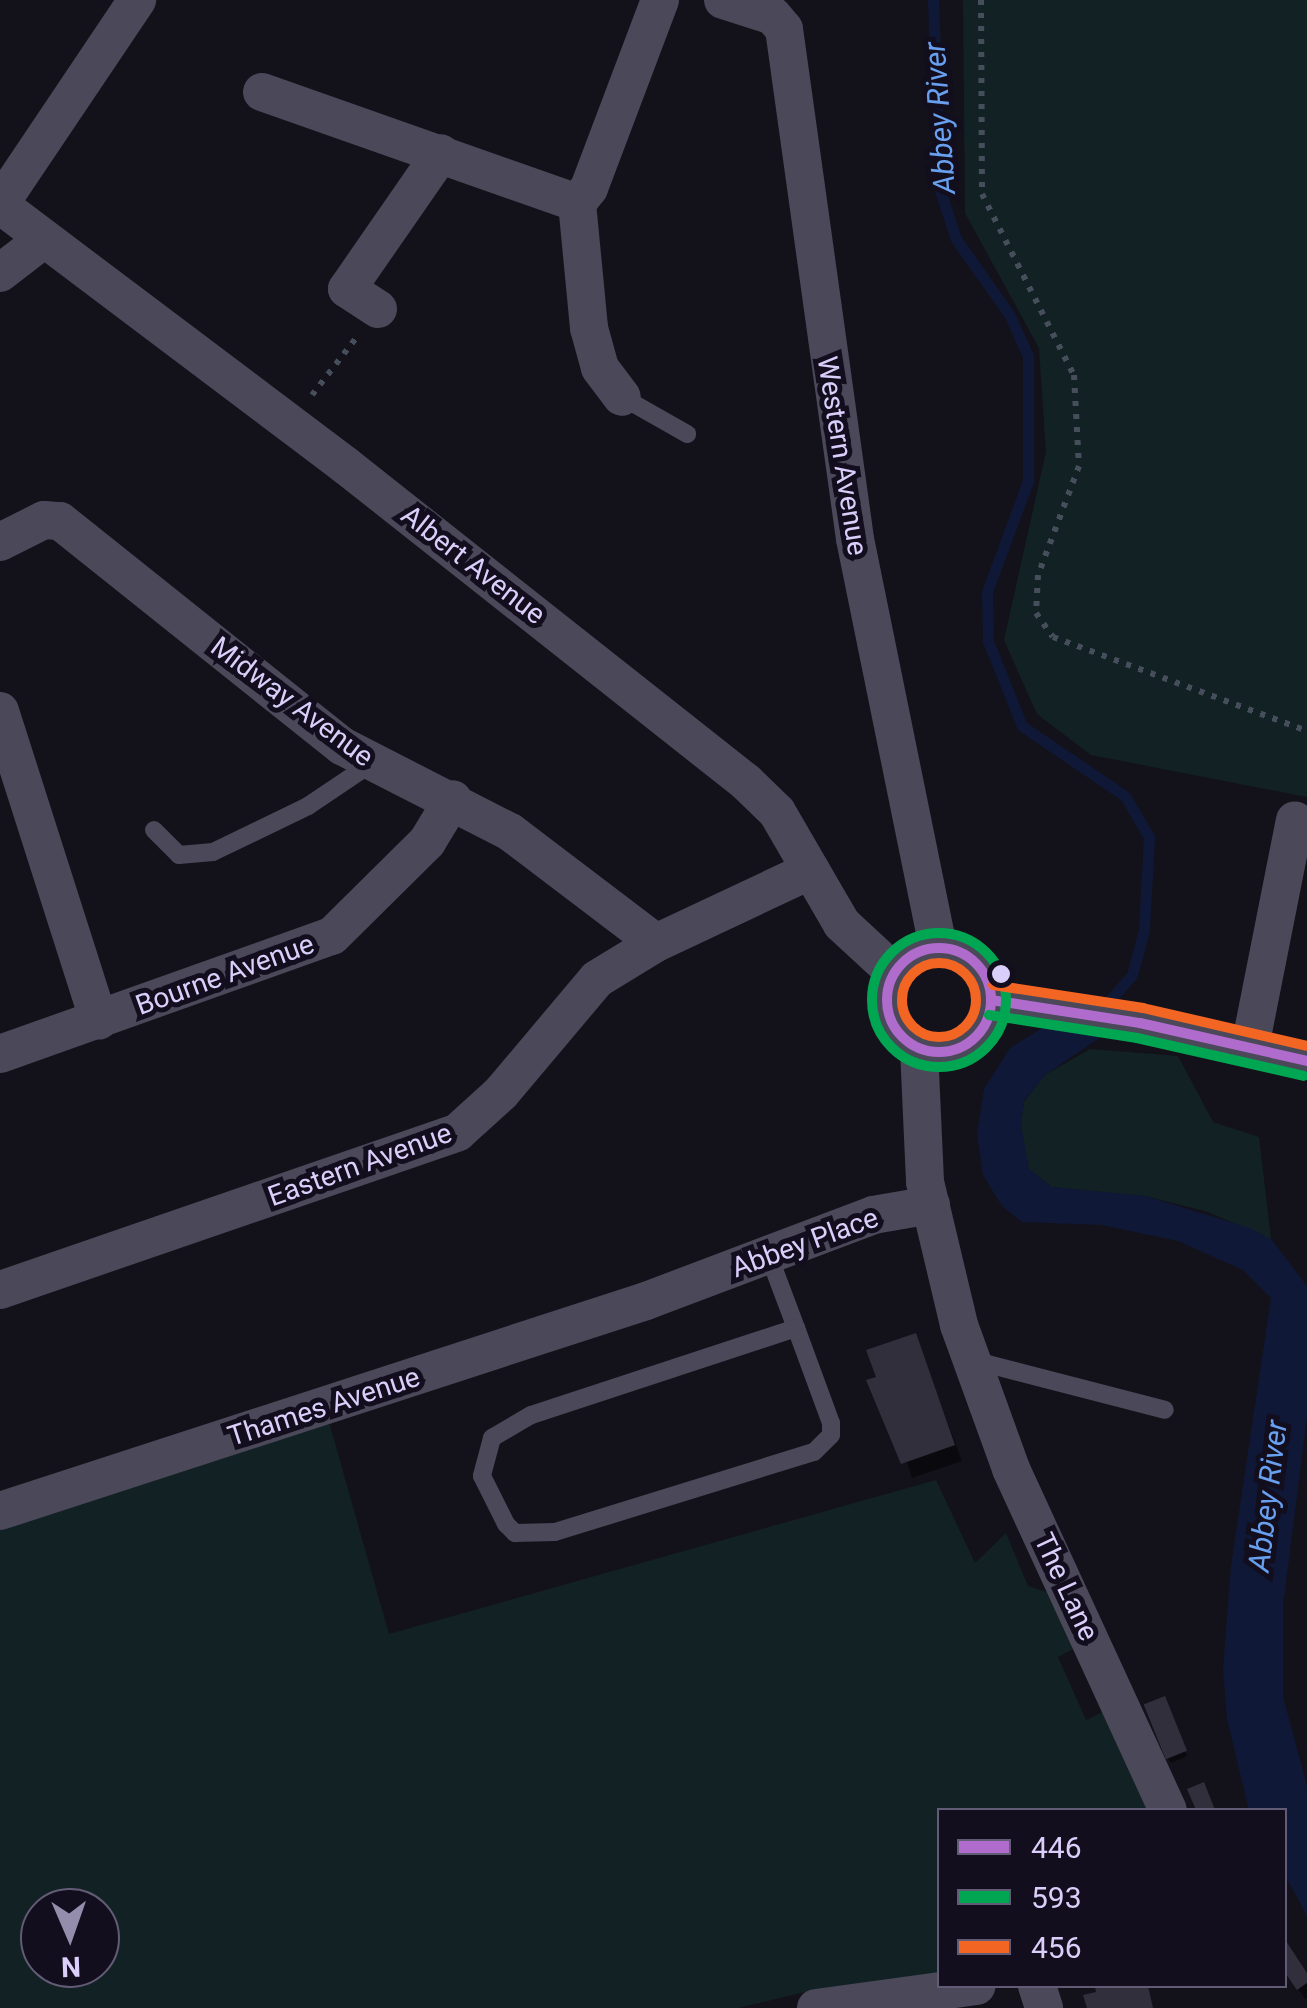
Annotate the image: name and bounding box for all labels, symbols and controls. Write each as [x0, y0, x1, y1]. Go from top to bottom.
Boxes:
water label: Abbey River [917, 41, 963, 195]
street label: Western Avenue [810, 354, 874, 558]
street label: Albert Avenue [394, 498, 552, 632]
street label: Midway Avenue [204, 630, 380, 774]
street label: Bourne Avenue [131, 927, 319, 1023]
unlabelled marker [991, 964, 1011, 984]
street label: Eastern Avenue [264, 1116, 456, 1214]
street label: Abbey Place [727, 1201, 883, 1285]
street label: Thames Avenue [224, 1360, 424, 1454]
water label: Abbey River [1241, 1418, 1295, 1574]
street label: The Lane [1027, 1528, 1105, 1646]
legend [937, 1808, 1287, 1988]
text: 446 [1031, 1830, 1082, 1865]
text: 593 [1031, 1880, 1082, 1915]
north arrow [20, 1888, 120, 1988]
text: 456 [1031, 1930, 1082, 1965]
text: N [61, 1950, 81, 1983]

